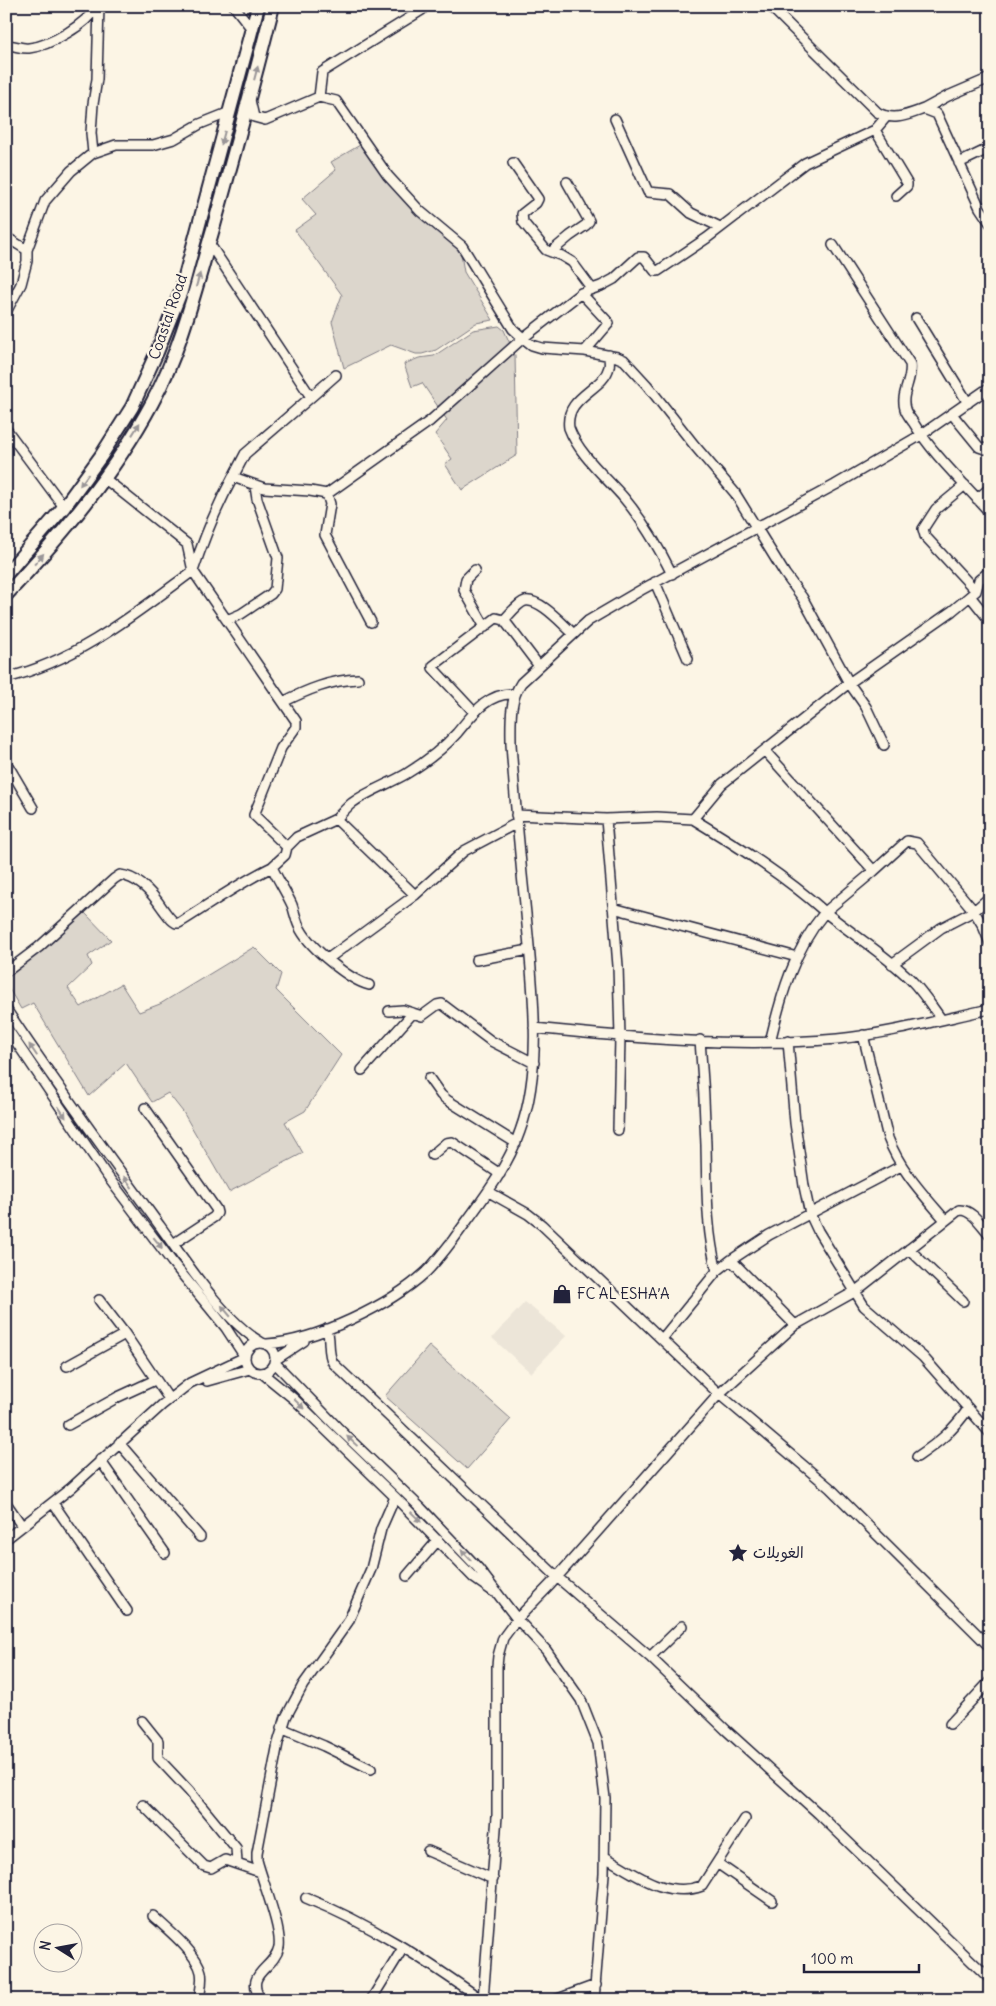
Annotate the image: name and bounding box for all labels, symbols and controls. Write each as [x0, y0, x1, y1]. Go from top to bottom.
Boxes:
one-way arrow [252, 65, 260, 80]
one-way arrow [219, 130, 227, 145]
street label: Coastal Road [144, 271, 191, 362]
one-way arrow [195, 272, 203, 287]
one-way arrow [131, 423, 141, 436]
one-way arrow [79, 473, 89, 487]
one-way arrow [33, 554, 45, 566]
one-way arrow [28, 1043, 38, 1056]
one-way arrow [57, 1105, 67, 1119]
one-way arrow [122, 1176, 133, 1189]
one-way arrow [152, 1236, 163, 1249]
shop icon: FC AL ESHA’A [551, 1283, 573, 1305]
place label: FC AL ESHA’A [577, 1284, 670, 1303]
one-way arrow [221, 1305, 232, 1317]
one-way arrow [293, 1398, 305, 1410]
one-way arrow [346, 1435, 358, 1447]
one-way arrow [409, 1511, 421, 1523]
place icon: الغويلات [727, 1542, 749, 1564]
place label: الغويلات [753, 1543, 804, 1562]
one-way arrow [460, 1550, 472, 1562]
north arrow [32, 1924, 82, 1974]
text: N [35, 1939, 55, 1952]
scale bar [804, 1941, 918, 1973]
text: 100 m [811, 1949, 853, 1968]

